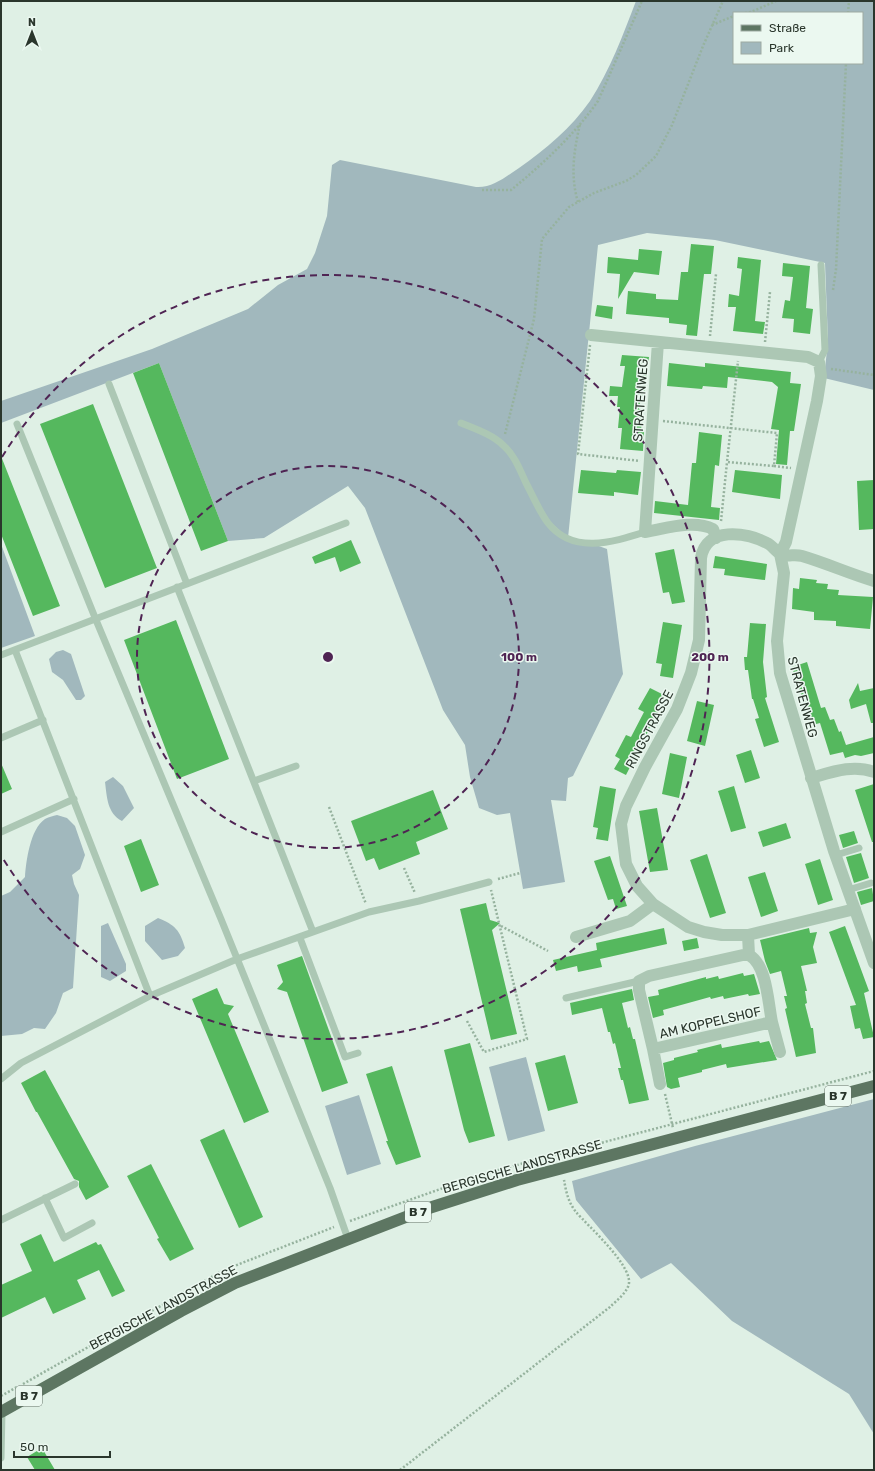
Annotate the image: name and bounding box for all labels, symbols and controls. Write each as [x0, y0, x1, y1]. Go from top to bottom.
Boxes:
north arrow [12, 12, 52, 52]
legend [733, 12, 863, 64]
text: N [28, 16, 36, 29]
text: Straße [769, 21, 806, 35]
text: Park [769, 41, 795, 55]
street label: STRATENWEG [630, 358, 651, 442]
centre of rings [321, 650, 335, 664]
text: 100 m [501, 650, 537, 664]
text: 200 m [691, 650, 729, 664]
street label: STRATENWEG [784, 655, 821, 739]
street label: RINGSTRASSE [622, 687, 676, 771]
street label: AM KOPPELSHOF [658, 1003, 763, 1041]
road number: B 7 [825, 1086, 851, 1106]
street label: BERGISCHE LANDSTRASSE [441, 1136, 604, 1196]
road number: B 7 [405, 1202, 431, 1222]
street label: BERGISCHE LANDSTRASSE [87, 1262, 240, 1353]
road number: B 7 [16, 1386, 42, 1406]
scale bar [14, 1433, 110, 1459]
text: 50 m [20, 1440, 48, 1454]

